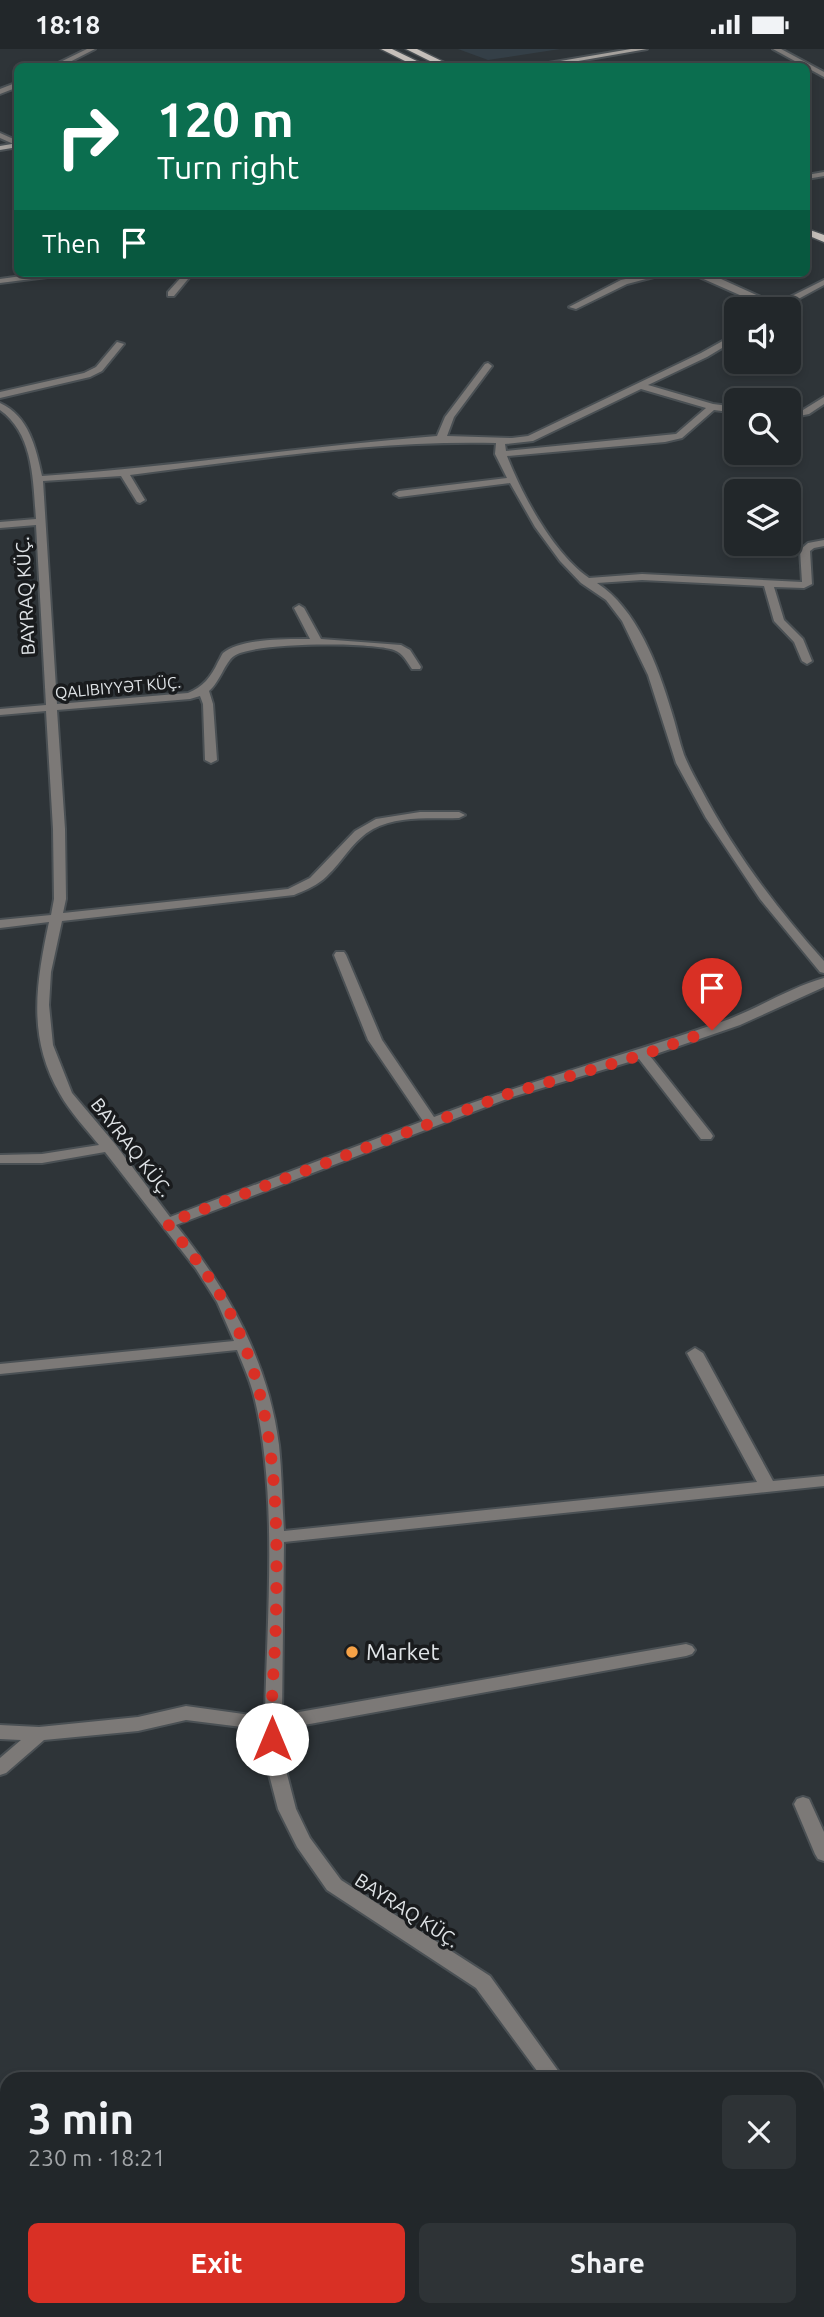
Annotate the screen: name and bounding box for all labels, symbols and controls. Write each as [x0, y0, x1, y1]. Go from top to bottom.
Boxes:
text: 18:18 [35, 10, 100, 39]
icon: right [42, 91, 133, 182]
text: 120 m [157, 91, 294, 146]
text: Turn right [157, 149, 299, 185]
icon: arrive [115, 224, 153, 262]
text: Then [42, 229, 101, 258]
map controls [724, 297, 801, 556]
button: sound [724, 297, 801, 374]
button: search [724, 388, 801, 465]
button: layers [724, 479, 801, 556]
street label: BAYRAQ KÜÇ. [11, 536, 39, 656]
street label: QALIBIYYƏT KÜÇ. [54, 673, 182, 701]
pin [682, 958, 742, 1030]
icon: arrive [693, 969, 731, 1007]
street label: BAYRAQ KÜÇ. [87, 1093, 177, 1201]
place label: Market [366, 1639, 440, 1664]
marker: Market [344, 1644, 360, 1660]
position arrow [235, 1702, 309, 1776]
street label: BAYRAQ KÜÇ. [351, 1868, 463, 1952]
text: 3 min [28, 2095, 134, 2142]
button: close [722, 2095, 796, 2169]
text: 230 m · 18:21 [28, 2145, 166, 2170]
button: Exit [28, 2223, 405, 2303]
button: Share [419, 2223, 796, 2303]

